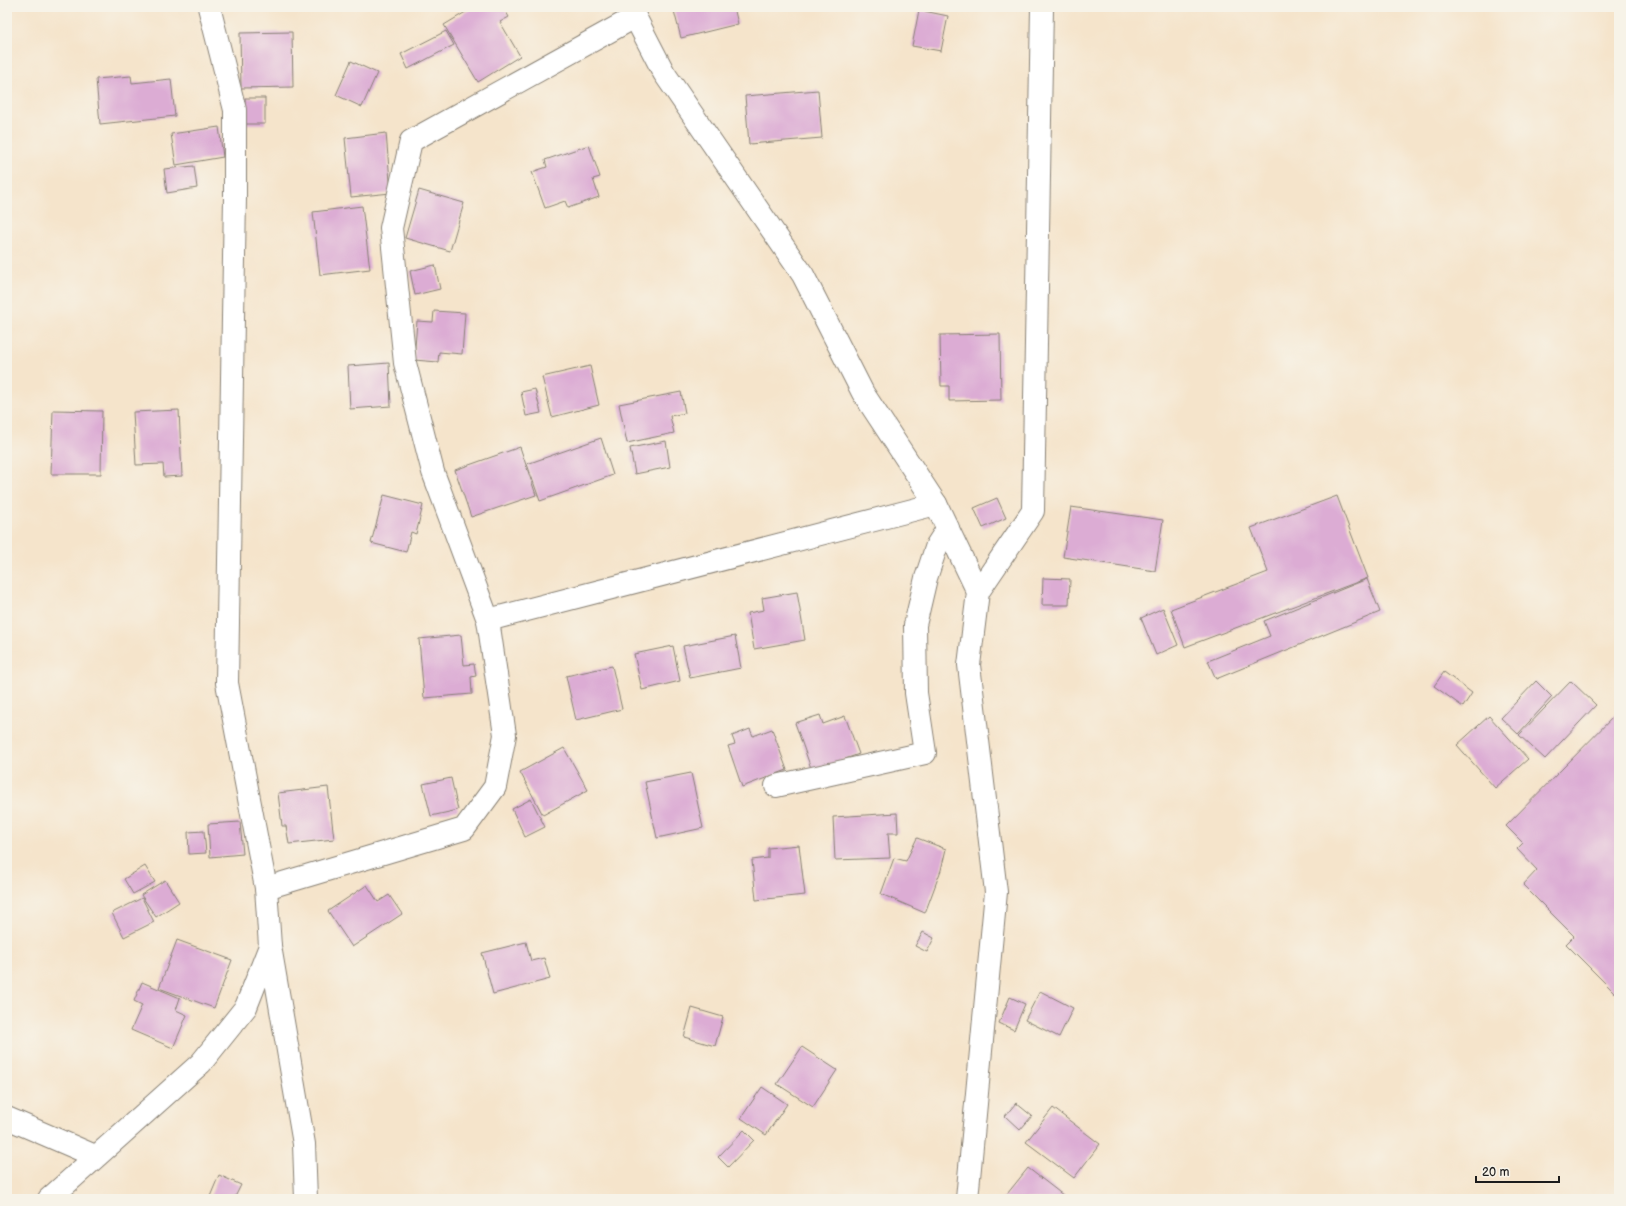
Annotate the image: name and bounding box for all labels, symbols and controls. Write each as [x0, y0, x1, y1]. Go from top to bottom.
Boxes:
scale bar [1476, 1158, 1559, 1184]
text: 20 m [1482, 1165, 1509, 1180]

